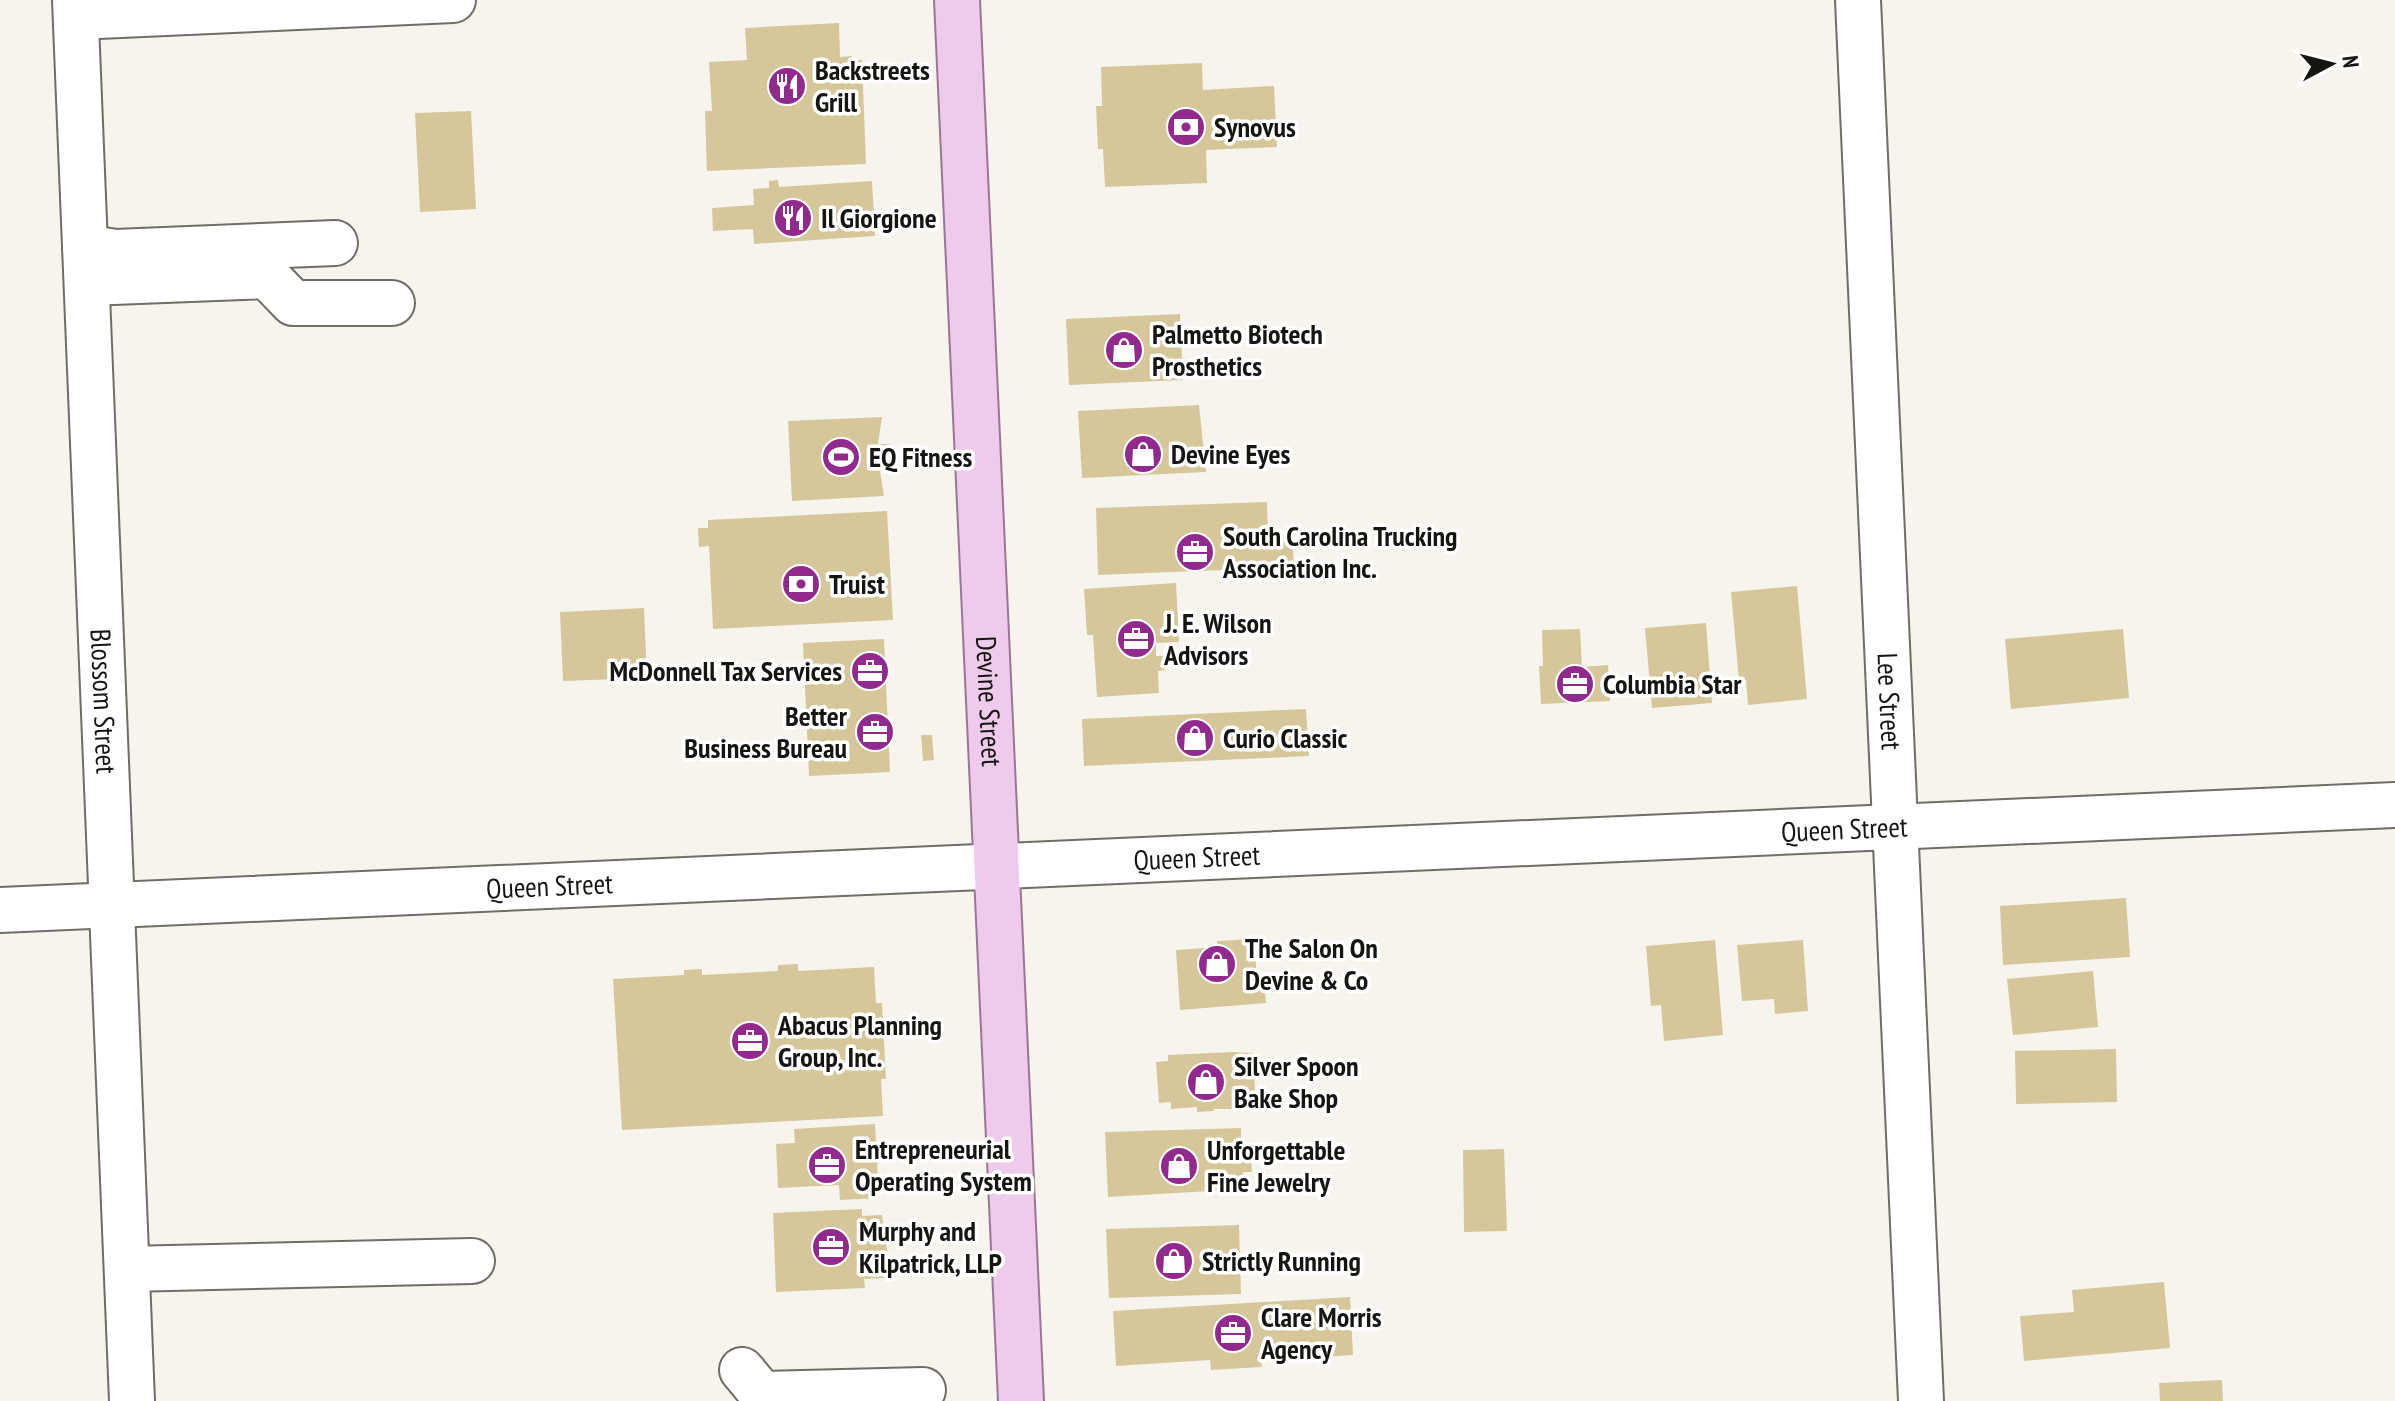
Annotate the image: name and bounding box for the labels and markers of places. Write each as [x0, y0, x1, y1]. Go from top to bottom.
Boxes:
place label: Backstreets Grill [815, 51, 930, 120]
restaurant icon: Backstreets Grill [766, 65, 808, 107]
bank icon: Synovus [1165, 106, 1207, 148]
place label: Synovus [1214, 108, 1296, 145]
restaurant icon: Il Giorgione [772, 197, 814, 239]
place label: Il Giorgione [821, 199, 937, 236]
place label: Palmetto Biotech Prosthetics [1152, 315, 1323, 384]
shop icon: Palmetto Biotech Prosthetics [1103, 329, 1145, 371]
shop icon: Devine Eyes [1122, 433, 1164, 475]
place label: Devine Eyes [1171, 435, 1291, 472]
sports icon: EQ Fitness [820, 436, 862, 478]
place label: EQ Fitness [869, 438, 972, 475]
place label: South Carolina Trucking Association Inc. [1222, 517, 1457, 586]
office icon: South Carolina Trucking Association Inc. [1174, 531, 1216, 573]
bank icon: Truist [780, 563, 822, 605]
place label: Truist [829, 565, 885, 602]
place label: J. E. Wilson Advisors [1163, 604, 1272, 673]
office icon: J. E. Wilson Advisors [1115, 618, 1157, 660]
office icon: McDonnell Tax Services [849, 650, 891, 692]
place label: McDonnell Tax Services [610, 652, 842, 689]
office icon: Columbia Star [1554, 663, 1596, 705]
place label: Columbia Star [1603, 665, 1742, 702]
place label: Better Business Bureau [684, 697, 848, 766]
office icon: Better Business Bureau [854, 711, 896, 753]
shop icon: Curio Classic [1174, 717, 1216, 759]
place label: Curio Classic [1223, 719, 1347, 756]
place label: The Salon On Devine & Co [1245, 929, 1378, 998]
shop icon: The Salon On Devine & Co [1196, 943, 1238, 985]
place label: Abacus Planning Group, Inc. [777, 1006, 942, 1075]
office icon: Abacus Planning Group, Inc. [729, 1020, 771, 1062]
place label: Silver Spoon Bake Shop [1234, 1047, 1359, 1116]
shop icon: Silver Spoon Bake Shop [1185, 1061, 1227, 1103]
place label: Entrepreneurial Operating System [855, 1130, 1032, 1199]
place label: Unforgettable Fine Jewelry [1207, 1131, 1345, 1200]
office icon: Entrepreneurial Operating System [806, 1144, 848, 1186]
shop icon: Unforgettable Fine Jewelry [1158, 1145, 1200, 1187]
place label: Murphy and Kilpatrick, LLP [859, 1212, 1002, 1281]
office icon: Murphy and Kilpatrick, LLP [810, 1226, 852, 1268]
shop icon: Strictly Running [1153, 1240, 1195, 1282]
place label: Strictly Running [1202, 1242, 1361, 1279]
place label: Clare Morris Agency [1260, 1298, 1382, 1367]
office icon: Clare Morris Agency [1212, 1312, 1254, 1354]

